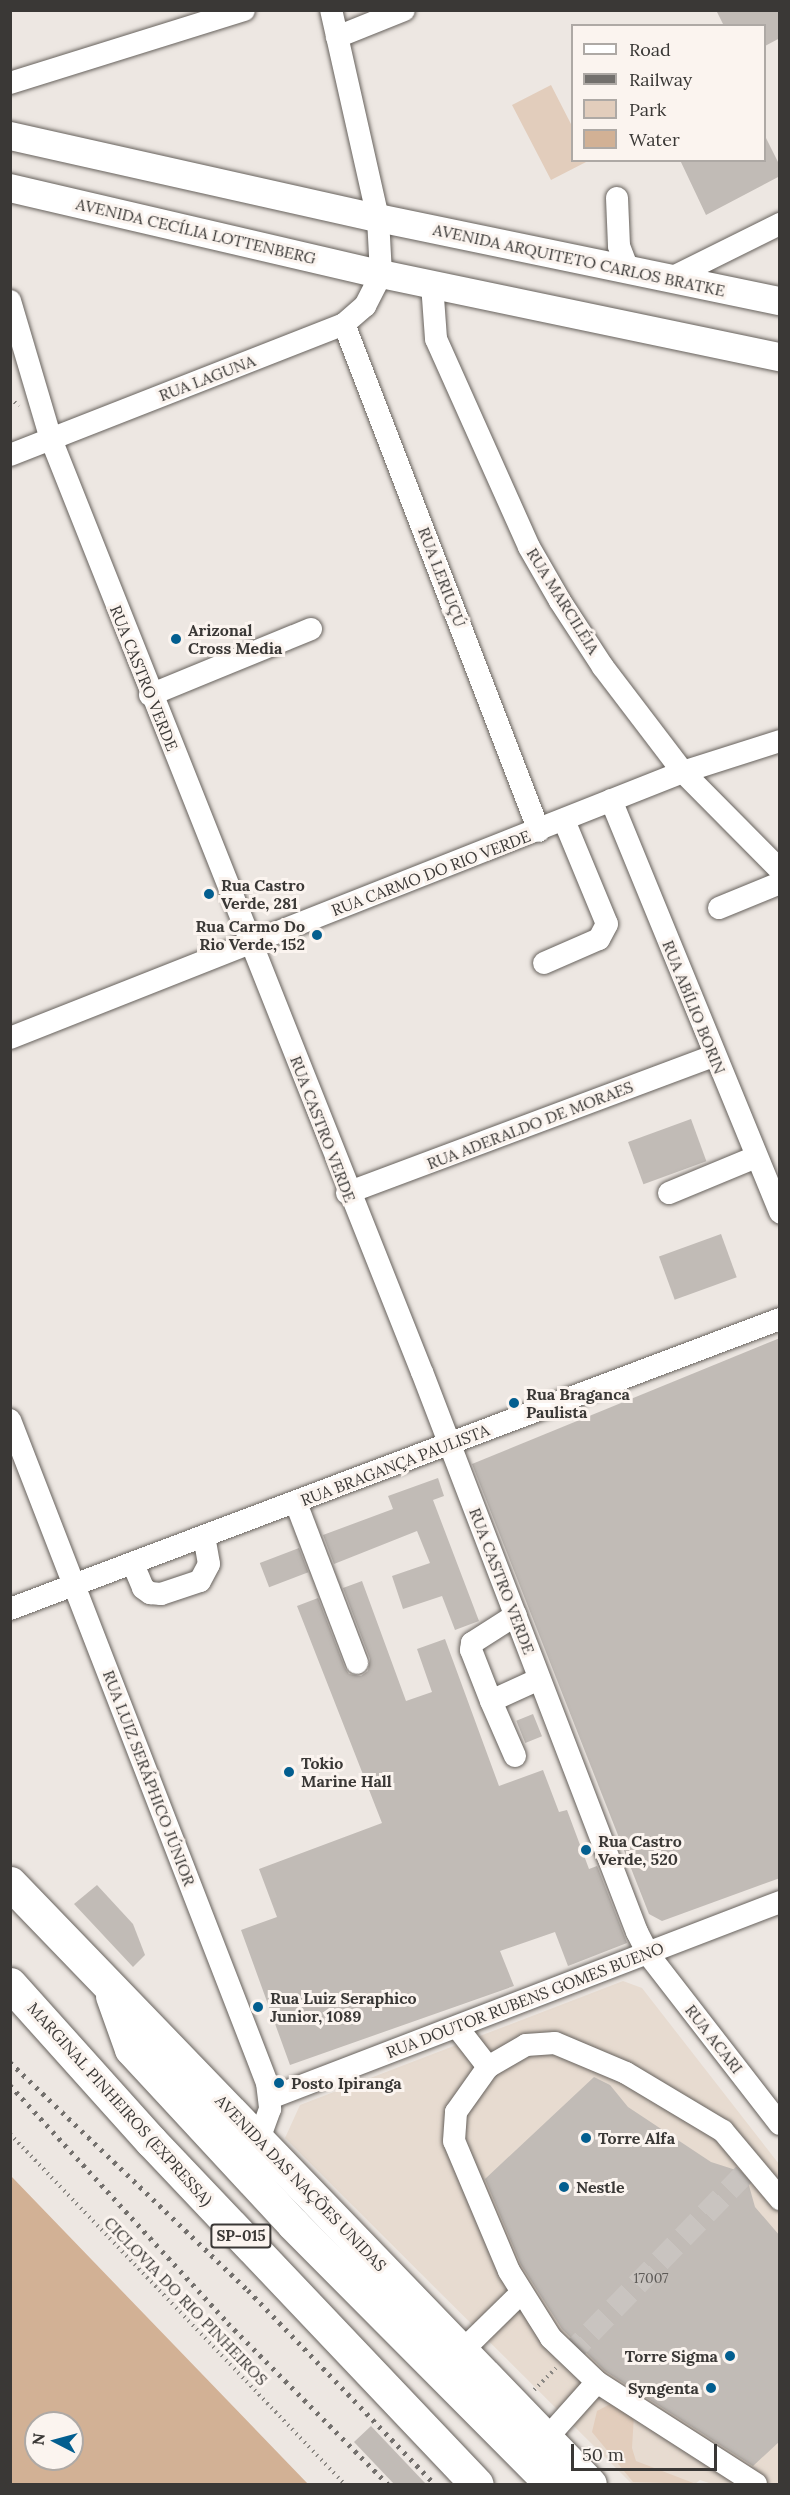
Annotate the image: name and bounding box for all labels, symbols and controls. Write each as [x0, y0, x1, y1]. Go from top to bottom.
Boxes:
legend [571, 24, 766, 162]
text: Road [629, 38, 671, 61]
text: Railway [629, 68, 692, 91]
text: Park [629, 98, 666, 121]
text: Water [629, 128, 680, 151]
street label: AVENIDA CECÍLIA LOTTENBERG [74, 194, 318, 268]
street label: AVENIDA ARQUITETO CARLOS BRATKE [431, 220, 727, 300]
street label: RUA LAGUNA [156, 351, 258, 405]
street label: RUA LERIUÇÚ [414, 524, 470, 630]
street label: RUA MARCILÉIA [523, 544, 603, 658]
street label: RUA CASTRO VERDE [106, 602, 182, 754]
place label: Arizonal Cross Media [188, 620, 282, 658]
marker: Arizonal Cross Media [169, 632, 183, 646]
street label: RUA CARMO DO RIO VERDE [329, 826, 533, 920]
place label: Rua Castro Verde, 281 [221, 875, 305, 913]
marker: Rua Castro Verde, 281 [202, 887, 216, 901]
place label: Rua Carmo Do Rio Verde, 152 [195, 916, 305, 954]
marker: Rua Carmo Do Rio Verde, 152 [310, 928, 324, 942]
street label: RUA ABÍLIO BORIN [658, 937, 730, 1077]
street label: RUA CASTRO VERDE [286, 1053, 360, 1205]
street label: RUA ADERALDO DE MORAES [424, 1077, 636, 1173]
place label: Rua Braganca Paulista [526, 1384, 630, 1422]
marker: Rua Braganca Paulista [507, 1396, 521, 1410]
street label: RUA BRAGANÇA PAULISTA [298, 1420, 492, 1510]
street label: RUA CASTRO VERDE [465, 1505, 539, 1657]
street label: RUA LUIZ SERÁPHICO JÚNIOR [99, 1667, 199, 1889]
place label: Tokio Marine Hall [301, 1753, 392, 1791]
marker: Tokio Marine Hall [282, 1765, 296, 1779]
place label: Rua Castro Verde, 520 [598, 1831, 682, 1869]
marker: Rua Castro Verde, 520 [579, 1843, 593, 1857]
street label: RUA DOUTOR RUBENS GOMES BUENO [383, 1938, 667, 2062]
place label: Rua Luiz Seraphico Junior, 1089 [270, 1988, 417, 2026]
street label: MARGINAL PINHEIROS (EXPRESSA) [24, 1998, 216, 2210]
marker: Rua Luiz Seraphico Junior, 1089 [251, 2000, 265, 2014]
street label: RUA ACARI [681, 2001, 747, 2077]
place label: Posto Ipiranga [291, 2073, 402, 2093]
marker: Posto Ipiranga [272, 2076, 286, 2090]
street label: AVENIDA DAS NAÇÕES UNIDAS [212, 2091, 390, 2275]
place label: Torre Alfa [598, 2128, 675, 2148]
marker: Torre Alfa [579, 2131, 593, 2145]
place label: Nestle [576, 2177, 625, 2197]
marker: Nestle [557, 2180, 571, 2194]
street label: CICLOVIA DO RIO PINHEIROS [100, 2213, 272, 2389]
road number: SP-015 [210, 2224, 272, 2248]
house number: 17007 [633, 2270, 669, 2286]
place label: Torre Sigma [625, 2346, 718, 2366]
marker: Torre Sigma [723, 2349, 737, 2363]
place label: Syngenta [628, 2378, 699, 2398]
marker: Syngenta [704, 2381, 718, 2395]
north arrow [24, 2411, 84, 2471]
text: N [27, 2432, 49, 2447]
scale bar [574, 2432, 720, 2470]
text: 50 m [582, 2443, 624, 2466]

